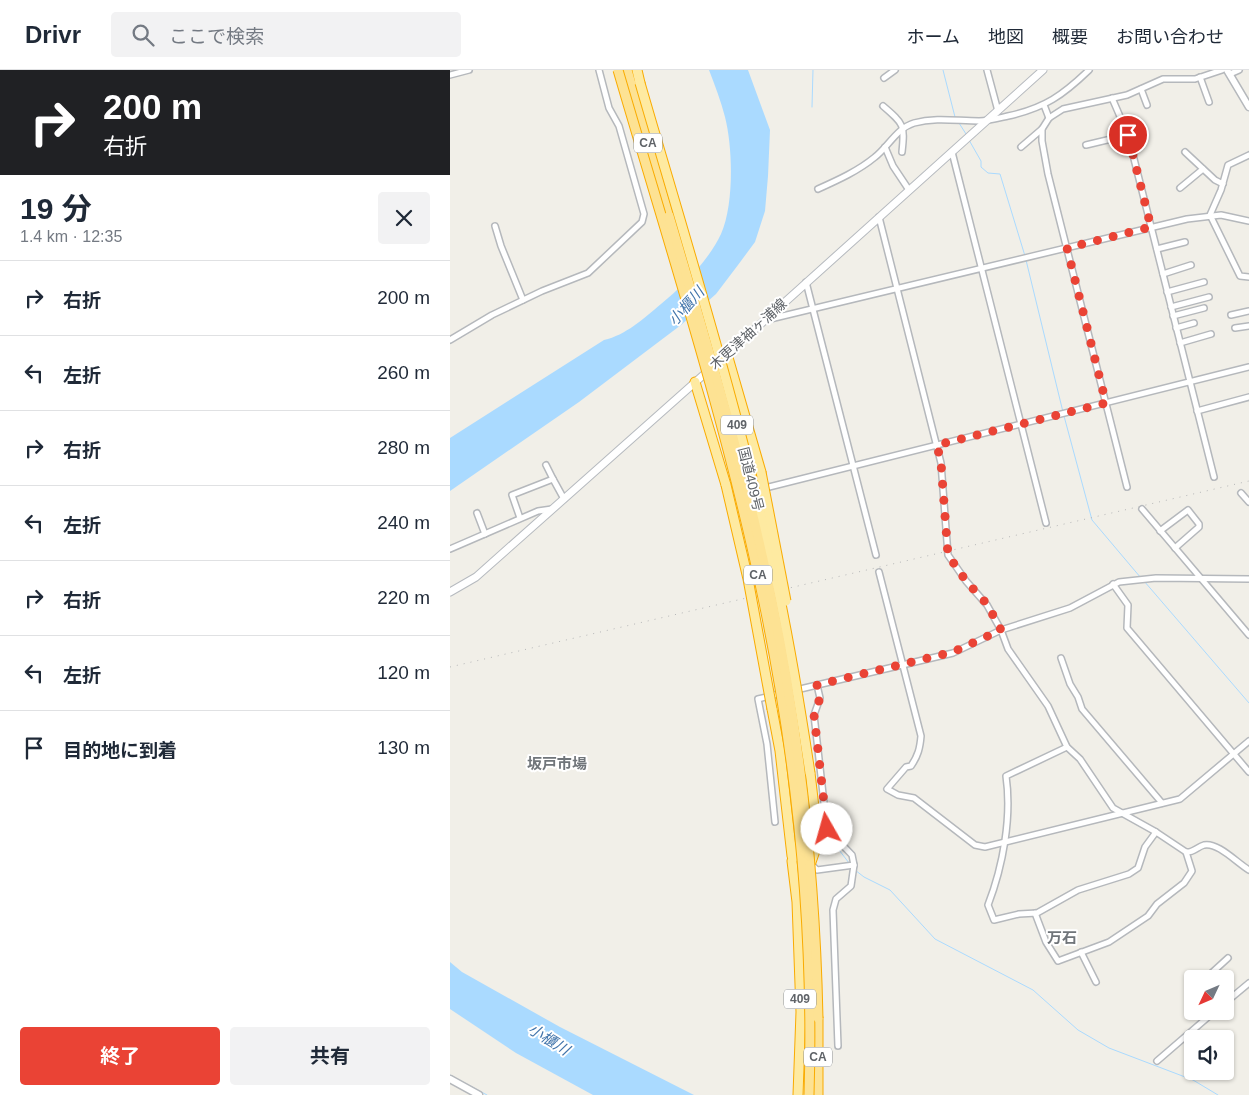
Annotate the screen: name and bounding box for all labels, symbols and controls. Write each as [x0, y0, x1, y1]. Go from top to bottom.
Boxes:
search box [111, 12, 461, 57]
text: Drivr [25, 21, 81, 48]
icon: search [129, 21, 157, 49]
text: ここで検索 [169, 26, 264, 47]
text: ホーム [907, 27, 960, 47]
text: 地図 [988, 27, 1024, 47]
text: 概要 [1052, 27, 1088, 47]
text: お問い合わせ [1116, 27, 1224, 47]
text: 200 m [103, 87, 202, 126]
icon: right [20, 90, 85, 155]
pin [1107, 114, 1149, 156]
icon: arrive [1114, 121, 1142, 149]
text: 右折 [103, 134, 147, 159]
road number: CA [634, 134, 662, 152]
text: 19 分 [20, 192, 92, 225]
button: close [378, 192, 430, 244]
text: 1.4 km · 12:35 [20, 228, 122, 245]
water label: 小櫃川 [665, 282, 709, 328]
icon: right [20, 284, 48, 312]
text: 200 m [377, 287, 430, 308]
text: 右折 [63, 290, 101, 311]
street label: 木更津袖ヶ浦線 [706, 295, 790, 373]
icon: left [20, 359, 48, 387]
text: 260 m [377, 362, 430, 383]
text: 左折 [63, 365, 101, 386]
road number: 409 [721, 416, 753, 434]
icon: right [20, 434, 48, 462]
text: 280 m [377, 437, 430, 458]
text: 右折 [63, 440, 101, 461]
street label: 国道409号 [735, 445, 767, 513]
icon: left [20, 509, 48, 537]
text: 240 m [377, 512, 430, 533]
text: 左折 [63, 515, 101, 536]
road number: CA [744, 566, 772, 584]
icon: right [20, 584, 48, 612]
text: 220 m [377, 587, 430, 608]
text: 右折 [63, 590, 101, 611]
icon: left [20, 659, 48, 687]
text: 120 m [377, 662, 430, 683]
text: 左折 [63, 665, 101, 686]
icon: arrive [20, 734, 48, 762]
text: 130 m [377, 737, 430, 758]
text: 目的地に到着 [63, 740, 177, 761]
district label: 坂戸市場 [527, 755, 587, 772]
position arrow [800, 802, 852, 854]
district label: 万石 [1047, 929, 1077, 946]
north arrow [1184, 970, 1234, 1020]
map controls [1184, 970, 1234, 1080]
road number: 409 [784, 990, 816, 1009]
water label: 小櫃川 [525, 1020, 574, 1059]
button: 終了 [20, 1027, 220, 1085]
button: 共有 [230, 1027, 430, 1085]
button: sound [1184, 1030, 1234, 1080]
road number: CA [804, 1048, 832, 1066]

